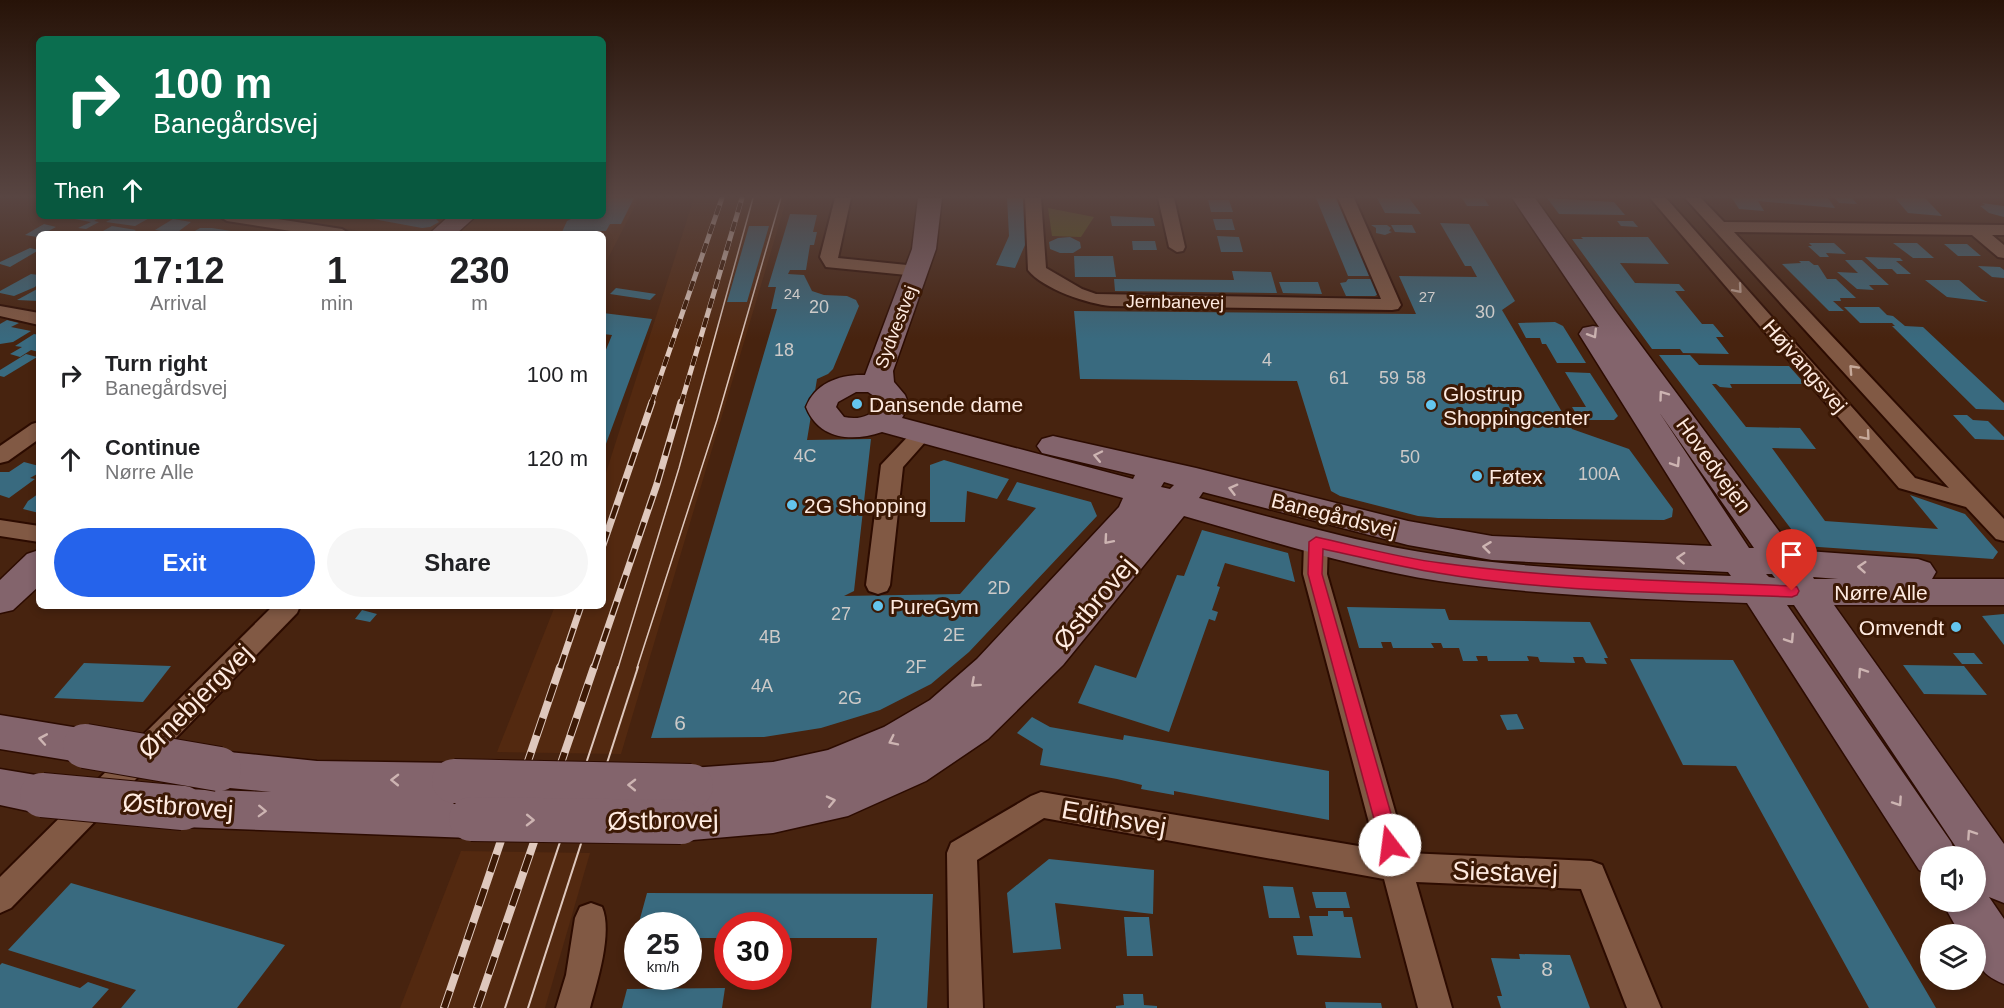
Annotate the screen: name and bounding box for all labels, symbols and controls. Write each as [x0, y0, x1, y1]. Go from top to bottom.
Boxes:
icon: right [54, 60, 132, 138]
text: 100 m [153, 60, 272, 107]
text: Banegårdsvej [153, 109, 318, 139]
icon: ahead [116, 174, 149, 207]
text: Then [54, 178, 104, 203]
text: 17:12 [132, 250, 224, 291]
text: 1 [327, 250, 347, 291]
text: 230 [449, 250, 510, 291]
one-way arrow [1731, 282, 1742, 293]
street label: Sydvestvej [871, 283, 921, 371]
house number: 24 [784, 285, 800, 302]
house number: 27 [1419, 288, 1435, 305]
street label: Jernbanevej [1126, 291, 1224, 313]
text: Arrival [150, 292, 207, 314]
text: min [321, 292, 353, 314]
text: m [471, 292, 488, 314]
house number: 20 [809, 297, 829, 317]
house number: 30 [1475, 302, 1495, 322]
street label: Højvangsvej [1758, 315, 1852, 417]
one-way arrow [1586, 327, 1597, 338]
house number: 18 [774, 340, 794, 360]
house number: 4 [1262, 350, 1272, 370]
text: Turn right [105, 351, 207, 376]
icon: right [54, 359, 87, 392]
text: 100 m [527, 362, 588, 387]
one-way arrow [1849, 365, 1860, 376]
house number: 61 [1329, 368, 1349, 388]
house number: 59 [1379, 368, 1399, 388]
house number: 58 [1406, 368, 1426, 388]
text: Banegårdsvej [105, 377, 227, 399]
place label: Glostrup Shoppingcenter [1443, 382, 1590, 429]
one-way arrow [1659, 391, 1670, 402]
place label: Dansende dame [869, 393, 1023, 416]
marker: Dansende dame [850, 397, 864, 411]
marker: Glostrup Shoppingcenter [1424, 398, 1438, 412]
street label: Hovedvejen [1672, 413, 1756, 517]
one-way arrow [1859, 429, 1870, 440]
text: Continue [105, 435, 200, 460]
icon: ahead [54, 443, 87, 476]
text: 120 m [527, 446, 588, 471]
house number: 4C [793, 446, 817, 466]
house number: 50 [1400, 447, 1420, 467]
one-way arrow [1093, 450, 1103, 463]
one-way arrow [1669, 456, 1680, 467]
text: Nørre Alle [105, 461, 194, 483]
house number: 100A [1578, 464, 1620, 484]
place label: Føtex [1489, 465, 1543, 488]
marker: Føtex [1470, 469, 1484, 483]
one-way arrow [1228, 484, 1239, 496]
street label: Banegårdsvej [1269, 488, 1399, 542]
place label: 2G Shopping [804, 494, 927, 517]
marker: 2G Shopping [785, 498, 799, 512]
button: Exit [54, 528, 315, 597]
button: Share [327, 528, 588, 597]
pin [1766, 529, 1817, 591]
one-way arrow [1104, 533, 1115, 544]
icon: arrive [1775, 538, 1808, 571]
one-way arrow [1482, 542, 1491, 554]
street label: Østbrovej [1047, 551, 1141, 655]
one-way arrow [1677, 551, 1686, 564]
one-way arrow [1857, 561, 1866, 574]
house number: 2D [987, 578, 1011, 598]
street label: Nørre Alle [1834, 581, 1928, 604]
place label: PureGym [890, 595, 979, 618]
marker: PureGym [871, 599, 885, 613]
house number: 27 [831, 604, 851, 624]
place label: Omvendt [1859, 616, 1944, 639]
marker: Omvendt [1949, 620, 1963, 634]
house number: 2E [943, 625, 965, 645]
house number: 4B [759, 627, 781, 647]
one-way arrow [1783, 633, 1794, 644]
street label: Ørnebjergvej [132, 638, 258, 764]
house number: 2F [905, 657, 927, 677]
one-way arrow [1858, 668, 1869, 679]
house number: 4A [751, 676, 773, 696]
one-way arrow [972, 676, 982, 687]
house number: 2G [838, 688, 862, 708]
house number: 6 [674, 711, 686, 734]
one-way arrow [38, 733, 48, 746]
one-way arrow [888, 733, 899, 745]
one-way arrow [391, 774, 400, 786]
one-way arrow [628, 778, 637, 791]
street label: Østbrovej [121, 787, 235, 825]
street label: Edithsvej [1059, 794, 1169, 842]
one-way arrow [825, 795, 835, 808]
one-way arrow [1891, 795, 1902, 806]
street label: Østbrovej [607, 804, 719, 836]
one-way arrow [258, 805, 267, 818]
position arrow [1358, 813, 1422, 877]
one-way arrow [525, 814, 534, 826]
one-way arrow [1968, 829, 1979, 840]
map controls [1920, 846, 1986, 990]
button: sound [1920, 846, 1986, 912]
street label: Siestavej [1452, 855, 1558, 889]
speed limit sign: 30 [714, 912, 792, 990]
button: layers [1920, 924, 1986, 990]
text: 25 [646, 927, 680, 960]
house number: 8 [1541, 957, 1553, 980]
text: km/h [647, 958, 679, 975]

